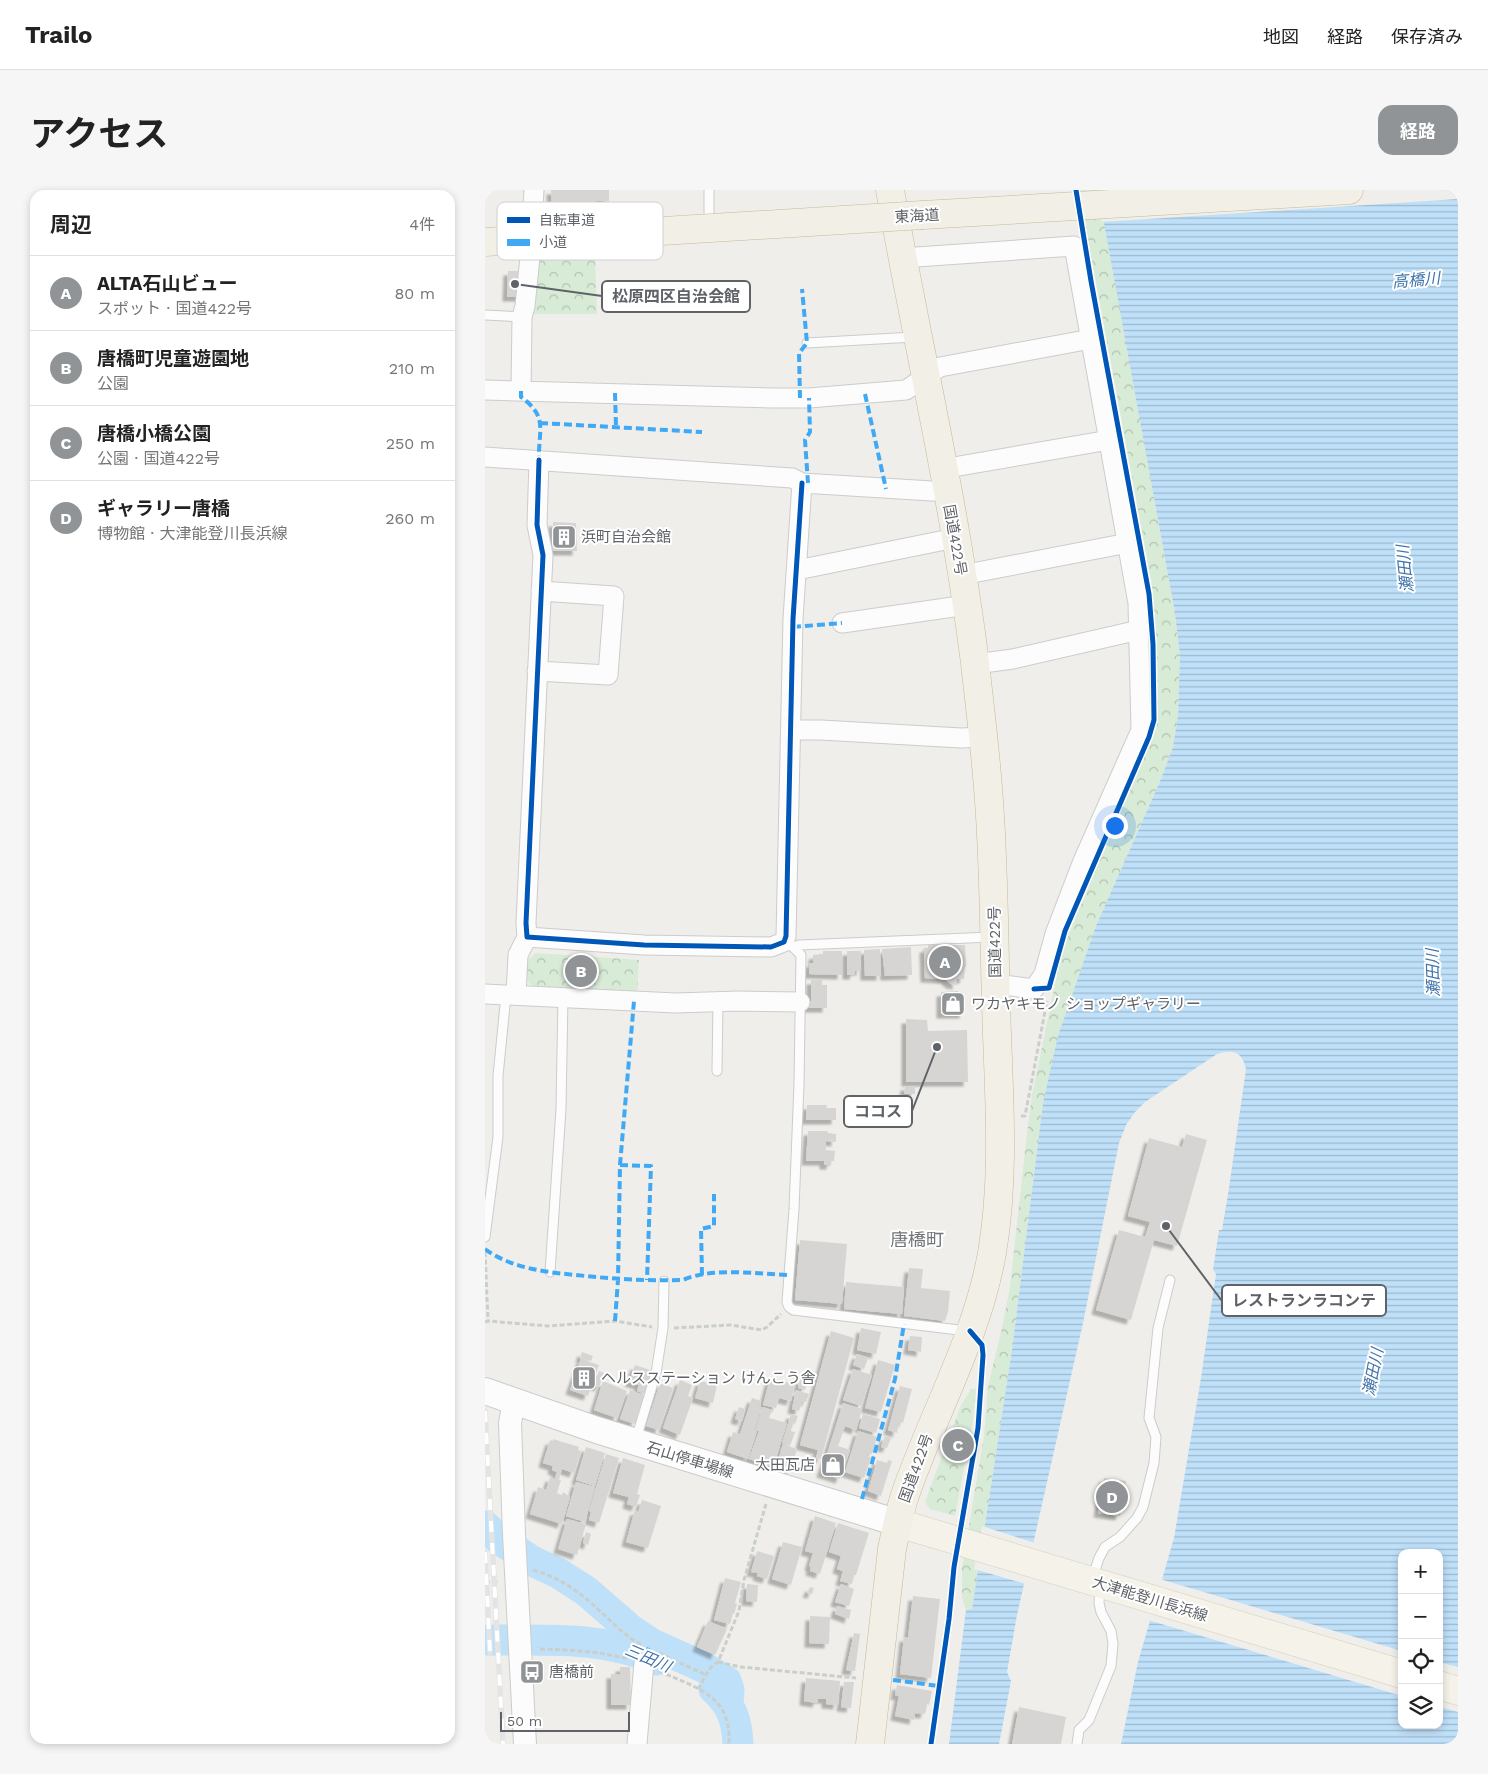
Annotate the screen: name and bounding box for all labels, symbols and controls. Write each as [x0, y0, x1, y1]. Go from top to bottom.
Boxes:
text: Trailo [25, 21, 92, 49]
text: 地図 [1263, 26, 1299, 47]
text: 経路 [1327, 26, 1363, 47]
text: 保存済み [1391, 26, 1463, 47]
button: 経路 [1378, 105, 1458, 155]
text: アクセス [30, 113, 168, 155]
legend [497, 202, 663, 260]
street label: 東海道 [894, 206, 940, 226]
text: 周辺 [50, 212, 92, 237]
text: 自転車道 [539, 212, 595, 228]
text: 4件 [409, 215, 435, 234]
text: 小道 [539, 234, 567, 250]
water label: 高橋川 [1391, 268, 1443, 292]
text: ALTA石山ビュー [97, 272, 237, 295]
callout: 松原四区自治会館 [602, 281, 750, 312]
text: A [61, 284, 71, 303]
text: 80 m [394, 284, 435, 303]
text: 松原四区自治会館 [612, 287, 740, 306]
text: スポット · 国道422号 [97, 299, 252, 318]
text: 唐橋町児童遊園地 [97, 347, 249, 370]
text: B [61, 359, 71, 378]
text: 210 m [389, 359, 435, 378]
text: 公園 [97, 374, 129, 393]
text: 唐橋小橋公園 [97, 422, 211, 445]
text: C [61, 434, 71, 453]
text: 250 m [386, 434, 435, 453]
text: 公園 · 国道422号 [97, 449, 220, 468]
text: ギャラリー唐橋 [97, 497, 230, 520]
street label: 国道422号 [940, 503, 970, 577]
text: D [60, 509, 72, 528]
text: 260 m [385, 509, 435, 528]
text: 博物館 · 大津能登川長浜線 [97, 524, 288, 543]
building icon: 浜町自治会館 [551, 524, 577, 550]
place label: 浜町自治会館 [581, 528, 671, 546]
water label: 瀬田川 [1393, 542, 1417, 594]
your location [1102, 813, 1128, 839]
street label: 国道422号 [985, 906, 1005, 978]
pin: A [929, 943, 961, 981]
water label: 瀬田川 [1423, 947, 1443, 997]
pin: B [565, 952, 597, 990]
shop icon: ワカヤキモノ ショップギャラリー [940, 991, 966, 1017]
place label: ワカヤキモノ ショップギャラリー [971, 995, 1201, 1013]
callout: ココス [844, 1096, 912, 1127]
text: ココス [854, 1102, 902, 1121]
district label: 唐橋町 [890, 1229, 944, 1250]
callout: レストランラコンテ [1222, 1285, 1386, 1316]
text: レストランラコンテ [1232, 1291, 1376, 1310]
water label: 瀬田川 [1359, 1345, 1387, 1397]
building icon: ヘルスステーション けんこう舎 [571, 1365, 597, 1391]
place label: ヘルスステーション けんこう舎 [601, 1369, 816, 1387]
pin: C [942, 1426, 974, 1464]
street label: 国道422号 [895, 1431, 937, 1505]
street label: 石山停車場線 [644, 1438, 736, 1482]
shop icon: 太田瓦店 [820, 1452, 846, 1478]
place label: 太田瓦店 [755, 1456, 815, 1474]
pin: D [1096, 1478, 1128, 1516]
map controls [1398, 1549, 1443, 1729]
button: + [1398, 1549, 1443, 1594]
street label: 大津能登川長浜線 [1090, 1573, 1210, 1625]
button: − [1398, 1594, 1443, 1639]
button: locate [1398, 1639, 1443, 1684]
water label: 三田川 [622, 1640, 676, 1677]
bus stop icon: 唐橋前 [519, 1659, 545, 1685]
place label: 唐橋前 [549, 1663, 594, 1681]
button: layers [1398, 1684, 1443, 1729]
scale bar [500, 1709, 630, 1732]
text: 50 m [507, 1713, 542, 1729]

